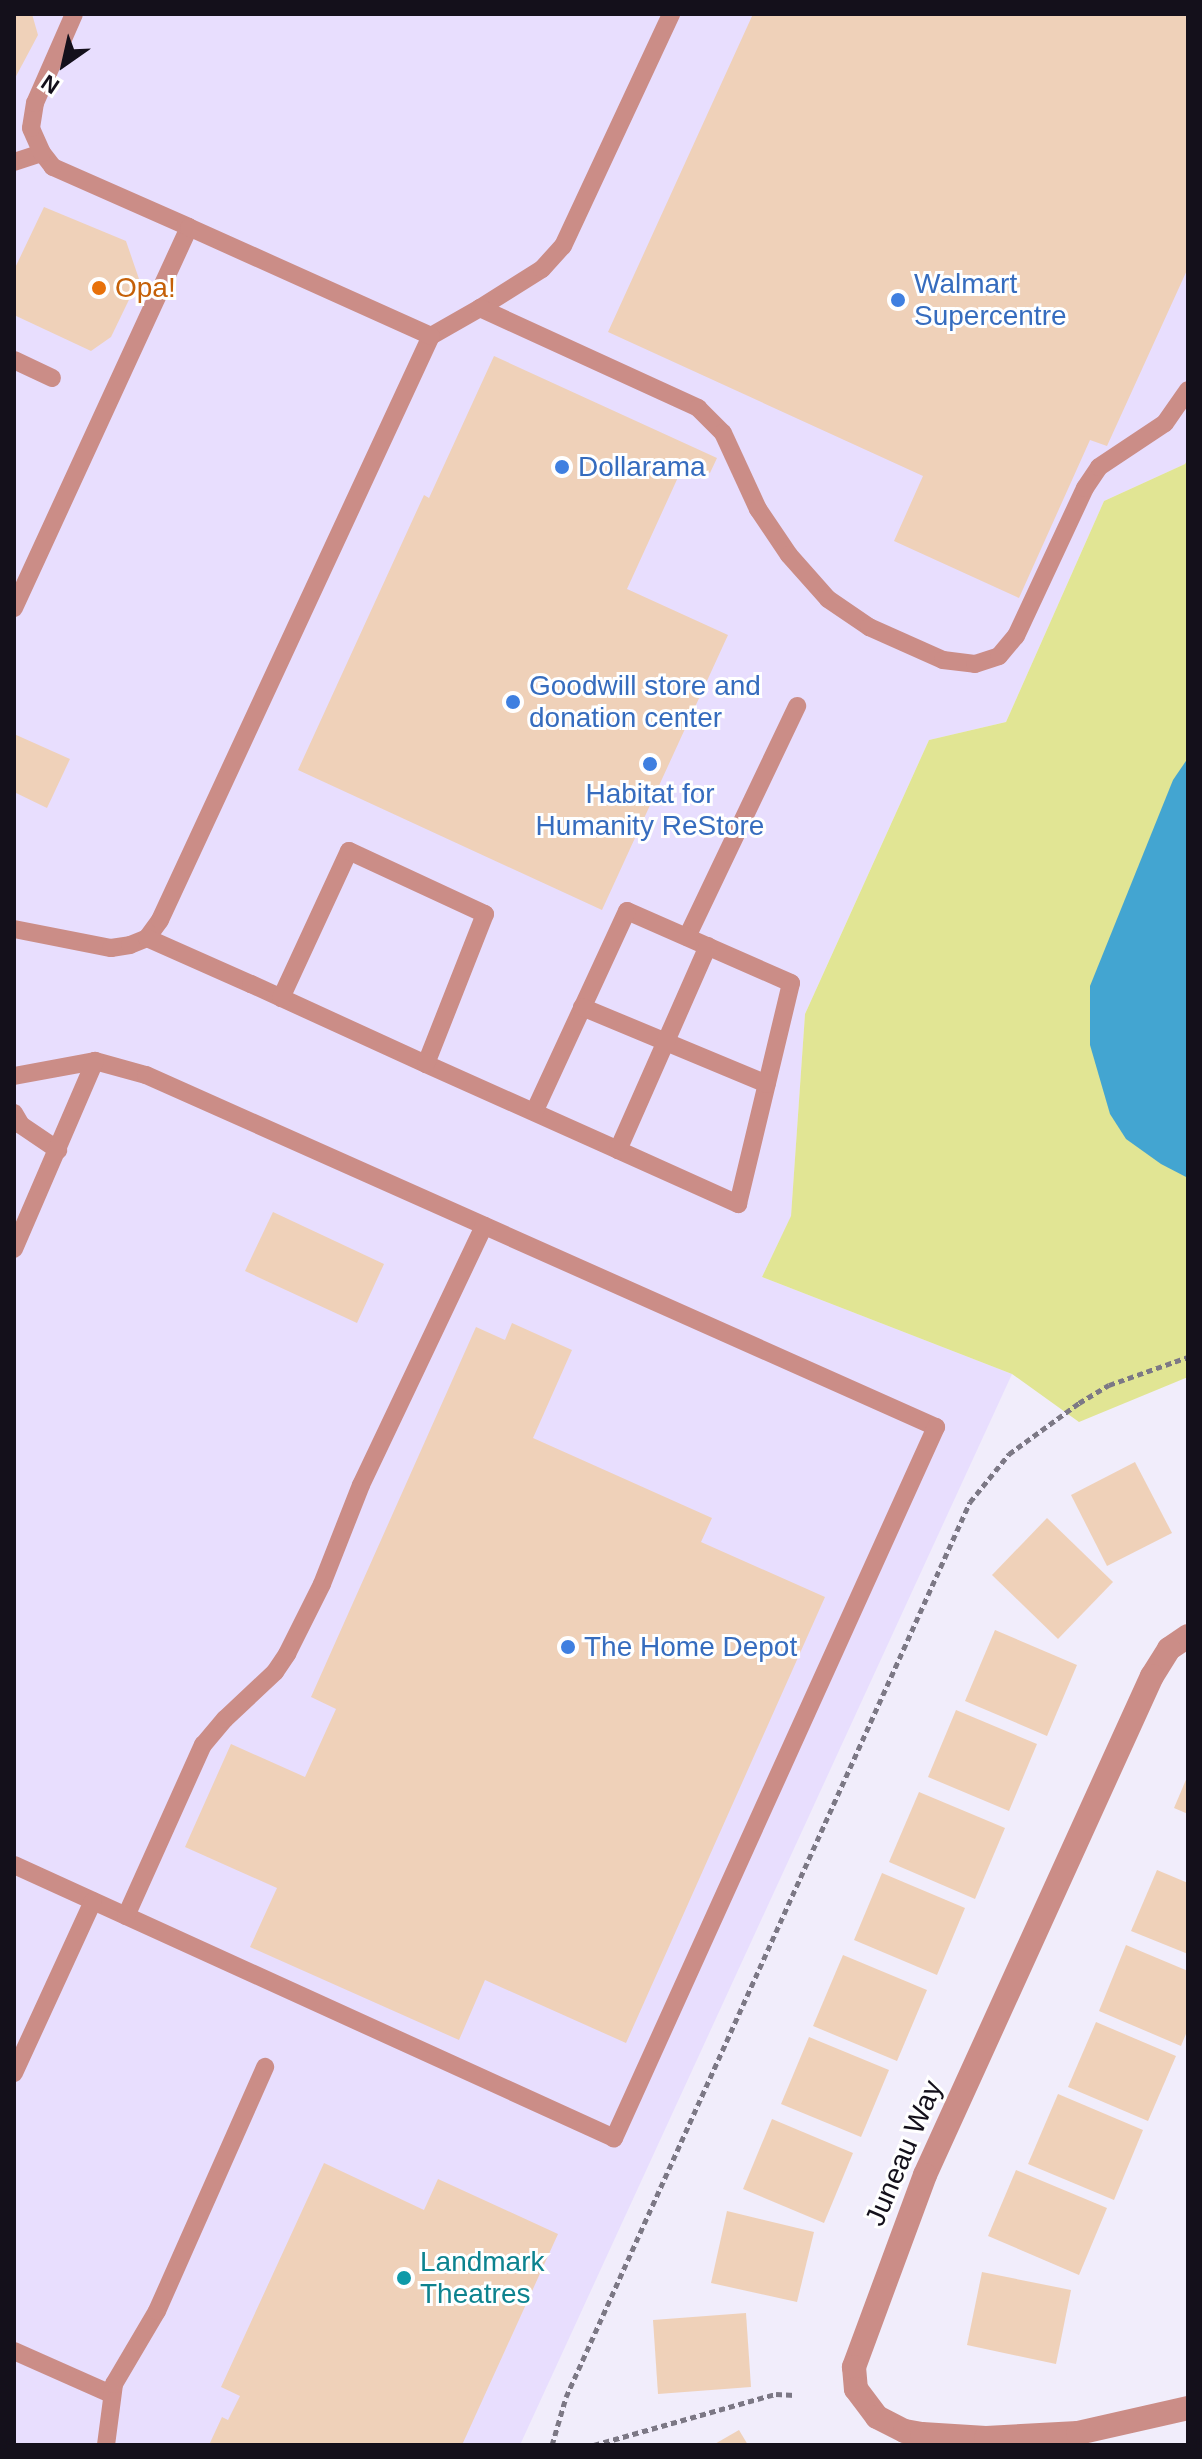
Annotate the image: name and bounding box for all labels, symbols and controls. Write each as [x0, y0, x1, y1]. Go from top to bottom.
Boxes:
north arrow [24, 24, 104, 104]
text: N [37, 70, 64, 99]
place label: Walmart Supercentre [914, 267, 1067, 333]
place label: Opa! [115, 271, 176, 305]
marker: Opa! [90, 279, 108, 297]
marker: Walmart Supercentre [889, 291, 907, 309]
place label: Dollarama [578, 450, 706, 484]
marker: Dollarama [553, 458, 571, 476]
place label: Goodwill store and donation center [529, 669, 761, 735]
marker: Goodwill store and donation center [504, 693, 522, 711]
marker: Habitat for Humanity ReStore [641, 755, 659, 773]
place label: Habitat for Humanity ReStore [536, 777, 764, 843]
place label: The Home Depot [584, 1630, 797, 1664]
marker: The Home Depot [559, 1638, 577, 1656]
street label: Juneau Way [858, 2075, 950, 2231]
place label: Landmark Theatres [420, 2245, 545, 2311]
marker: Landmark Theatres [395, 2269, 413, 2287]

